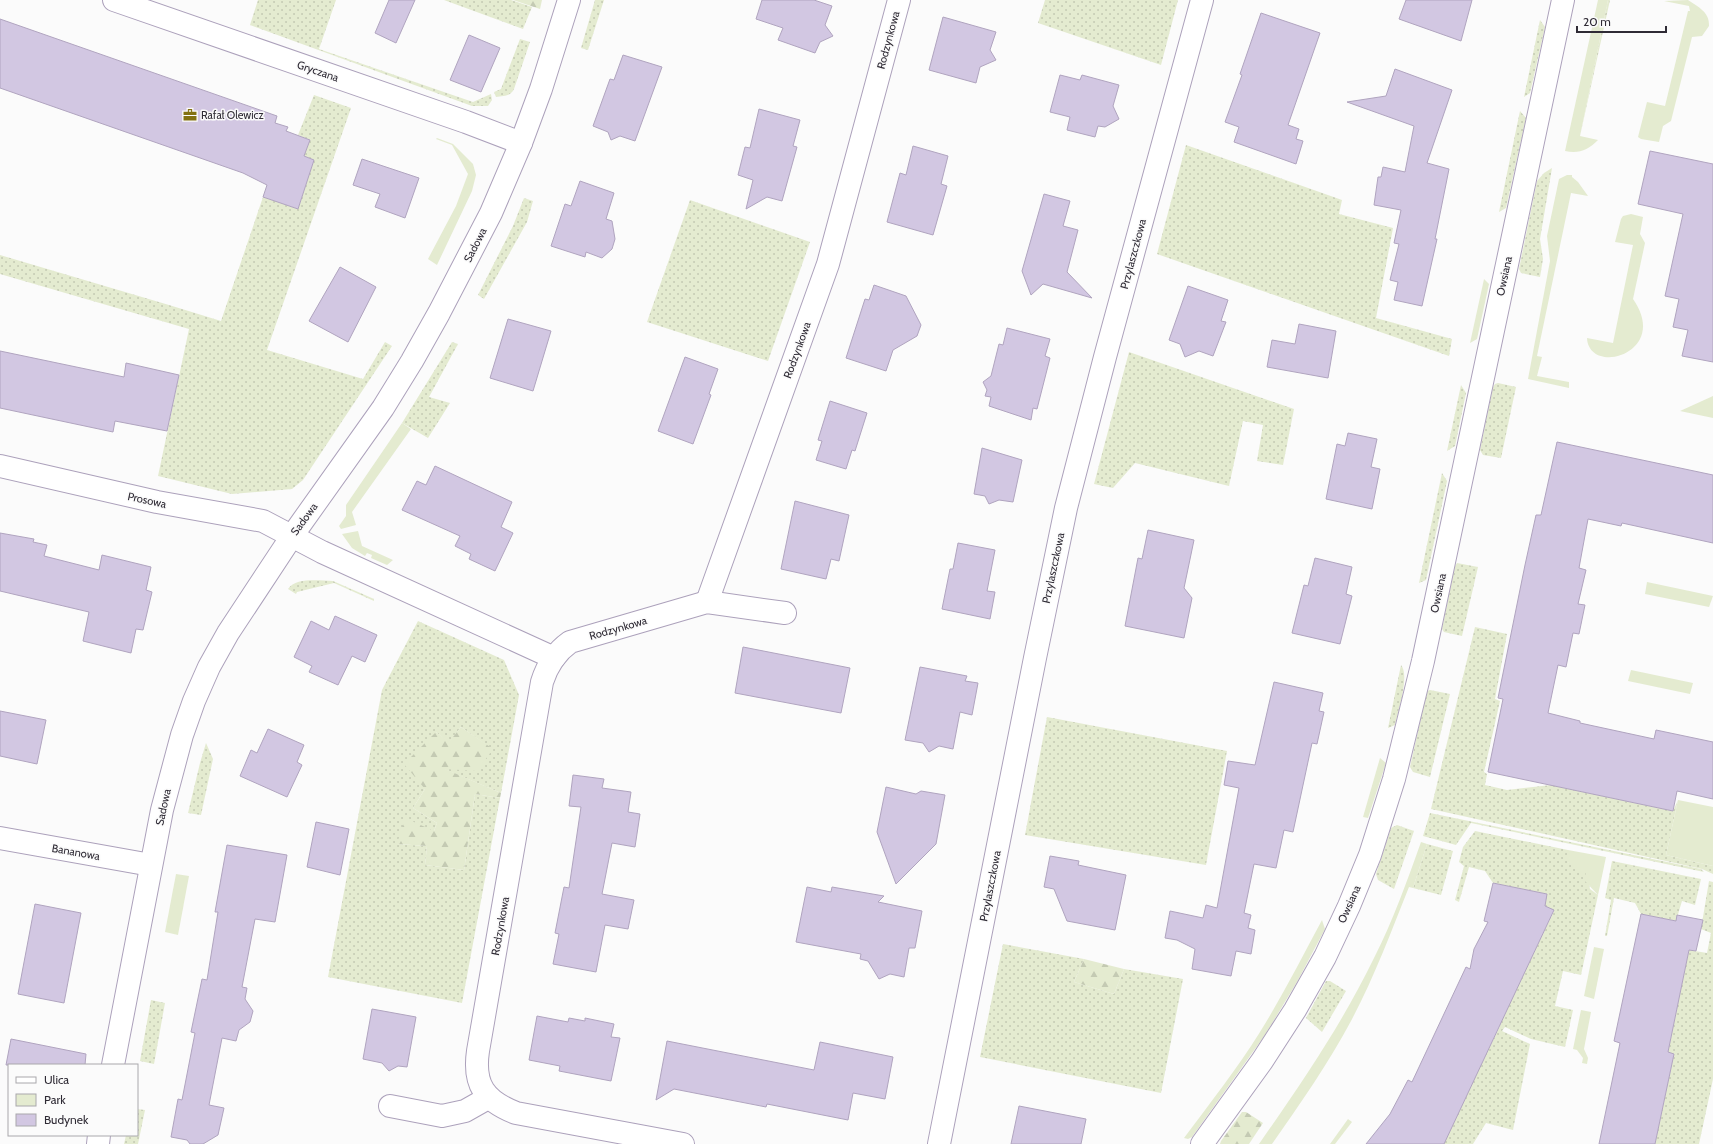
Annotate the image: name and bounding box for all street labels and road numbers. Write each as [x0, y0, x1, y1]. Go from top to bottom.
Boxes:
street label: Rodzynkowa [874, 9, 903, 70]
street label: Gryczana [295, 57, 341, 85]
street label: Przylaszczkowa [1117, 217, 1149, 291]
street label: Sadowa [460, 225, 490, 265]
street label: Owsiana [1493, 254, 1515, 297]
street label: Rodzynkowa [780, 319, 814, 380]
street label: Prosowa [126, 489, 168, 511]
street label: Sadowa [287, 499, 321, 538]
street label: Przylaszczkowa [1039, 531, 1067, 605]
street label: Owsiana [1427, 571, 1449, 614]
street label: Rodzynkowa [588, 613, 649, 643]
street label: Sadowa [152, 787, 174, 827]
street label: Bananowa [51, 841, 102, 863]
street label: Przylaszczkowa [976, 849, 1004, 923]
street label: Owsiana [1334, 882, 1364, 925]
street label: Rodzynkowa [488, 895, 512, 956]

